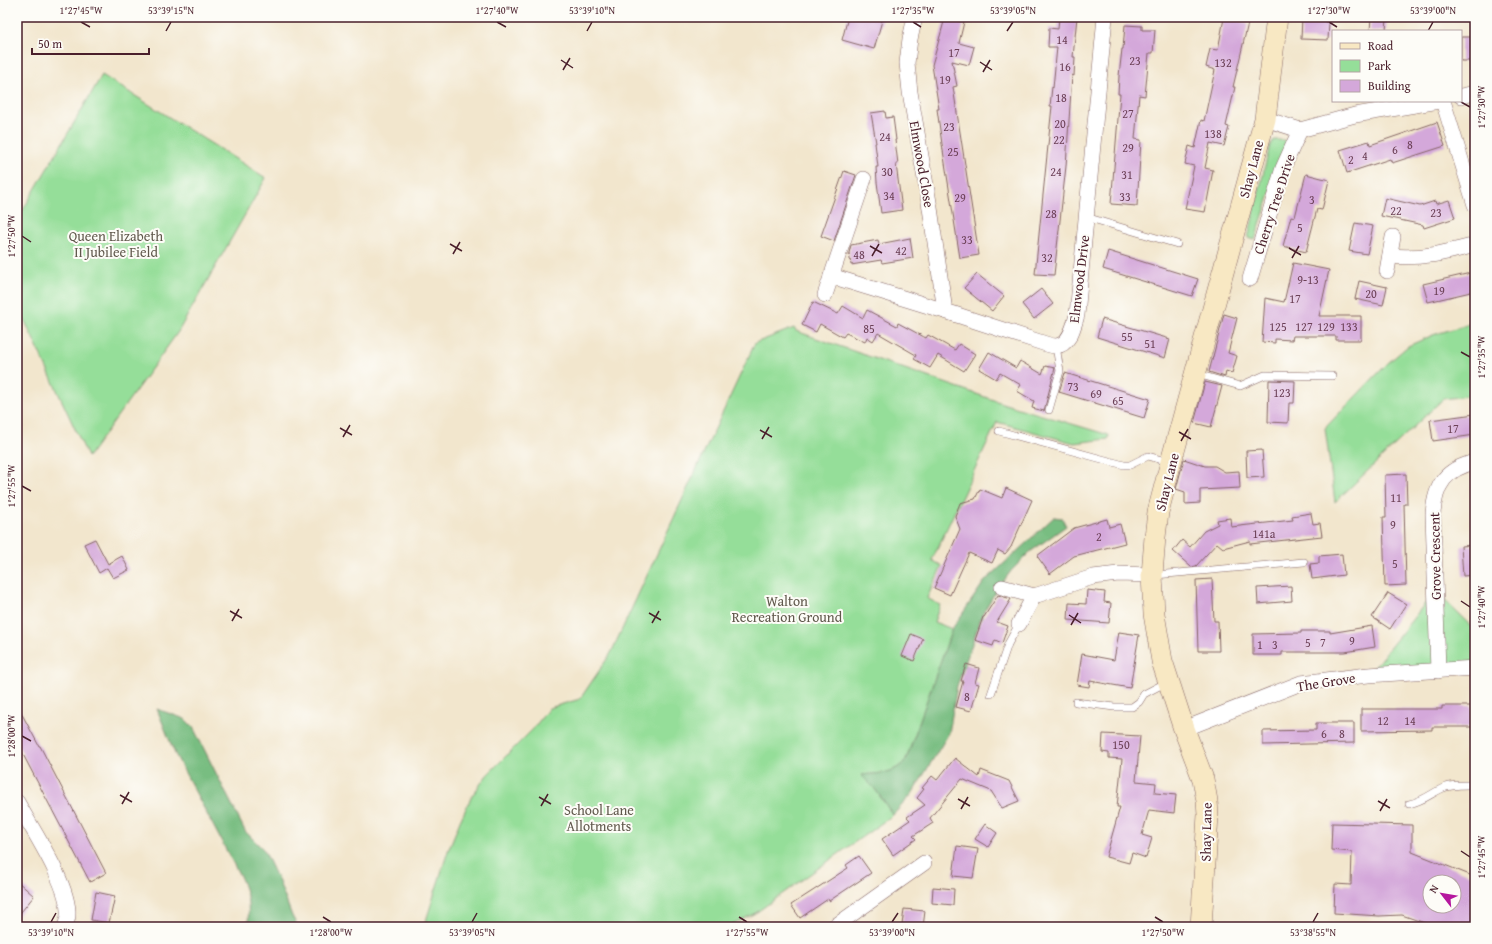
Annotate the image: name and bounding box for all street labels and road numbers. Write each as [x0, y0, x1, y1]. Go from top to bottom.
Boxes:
street label: Elmwood Close [905, 119, 940, 209]
street label: Shay Lane [1234, 137, 1268, 200]
street label: Cherry Tree Drive [1248, 151, 1300, 257]
street label: Elmwood Drive [1064, 233, 1094, 324]
street label: Shay Lane [1150, 450, 1184, 513]
street label: Grove Crescent [1424, 512, 1446, 600]
street label: The Grove [1295, 667, 1357, 697]
street label: Shay Lane [1195, 802, 1217, 862]

